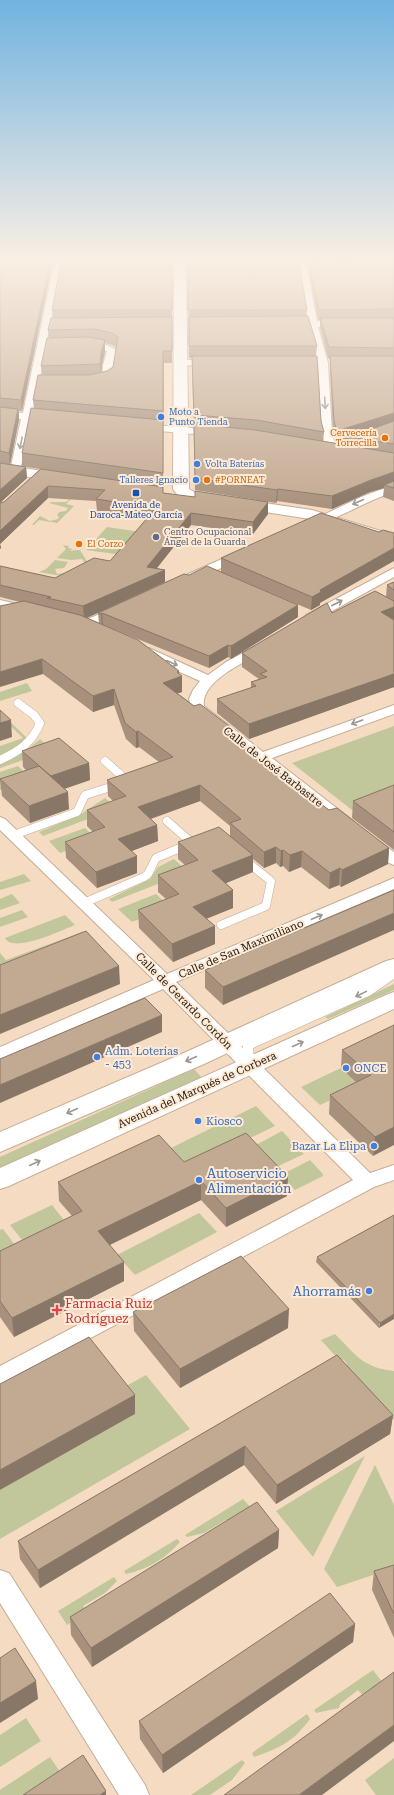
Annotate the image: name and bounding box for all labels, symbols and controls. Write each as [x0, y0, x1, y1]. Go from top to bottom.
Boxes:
one-way arrow [322, 396, 329, 409]
place label: Moto a Punto Tienda [169, 407, 228, 427]
marker: Moto a Punto Tienda [156, 412, 166, 422]
place label: Cervecería Torrecilla [330, 428, 377, 448]
marker: Cervecería Torrecilla [380, 433, 390, 443]
one-way arrow [17, 436, 25, 449]
marker: Volta Baterías [192, 459, 202, 469]
place label: Volta Baterías [205, 459, 264, 469]
place label: Talleres Ignacio [120, 475, 188, 485]
marker: Talleres Ignacio [191, 475, 201, 485]
marker: #PORNEAT [202, 475, 212, 485]
place label: #PORNEAT [215, 475, 265, 485]
marker: Avenida de Daroca-Mateo García [131, 488, 141, 498]
one-way arrow [353, 499, 365, 506]
place label: Avenida de Daroca-Mateo García [90, 500, 182, 520]
place label: Centro Ocupacional Ángel de la Guarda [164, 527, 252, 547]
marker: Centro Ocupacional Ángel de la Guarda [151, 532, 161, 542]
marker: El Corzo [74, 539, 84, 549]
place label: El Corzo [87, 539, 124, 549]
one-way arrow [331, 598, 343, 606]
one-way arrow [165, 660, 177, 667]
one-way arrow [351, 719, 364, 726]
street label: Calle de José Barbastre [221, 724, 325, 810]
one-way arrow [310, 913, 322, 920]
street label: Calle de San Maximiliano [176, 917, 306, 981]
street label: Calle de Gerardo Cordón [133, 950, 235, 1052]
one-way arrow [356, 991, 368, 998]
one-way arrow [292, 1040, 304, 1047]
place label: Adm. Loterías - 453 [105, 1045, 178, 1071]
street label: Avenida del Marqués de Corbera [116, 1049, 278, 1131]
marker: Adm. Loterías - 453 [92, 1052, 102, 1062]
one-way arrow [186, 1056, 198, 1063]
place label: ONCE [354, 1062, 386, 1075]
marker: ONCE [341, 1063, 351, 1073]
one-way arrow [67, 1108, 79, 1116]
place label: Kiosco [206, 1115, 243, 1128]
marker: Kiosco [193, 1116, 203, 1126]
place label: Bazar La Elipa [292, 1140, 366, 1153]
marker: Bazar La Elipa [369, 1141, 379, 1151]
one-way arrow [29, 1159, 41, 1166]
place label: Autoservicio Alimentación [207, 1166, 292, 1196]
marker: Autoservicio Alimentación [194, 1175, 204, 1185]
place label: Ahorramás [293, 1284, 361, 1299]
marker: Ahorramás [364, 1286, 374, 1296]
place label: Farmacia Ruiz Rodríguez [65, 1296, 152, 1326]
marker: Farmacia Ruiz Rodríguez [52, 1305, 62, 1315]

